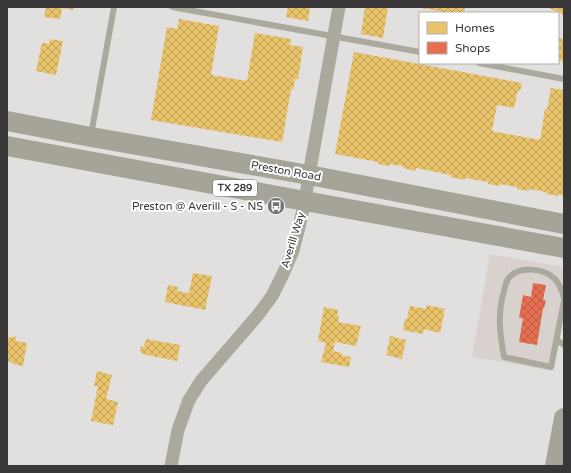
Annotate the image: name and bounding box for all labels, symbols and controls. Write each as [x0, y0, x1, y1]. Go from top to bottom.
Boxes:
legend [419, 12, 559, 64]
text: Homes [455, 21, 495, 35]
text: Shops [455, 41, 490, 55]
street label: Preston Road [250, 158, 322, 184]
road number: TX 289 [213, 180, 257, 196]
bus stop icon: Preston @ Averill - S - NS [266, 196, 286, 216]
place label: Preston @ Averill - S - NS [132, 200, 263, 213]
street label: Averill Way [278, 210, 308, 270]

